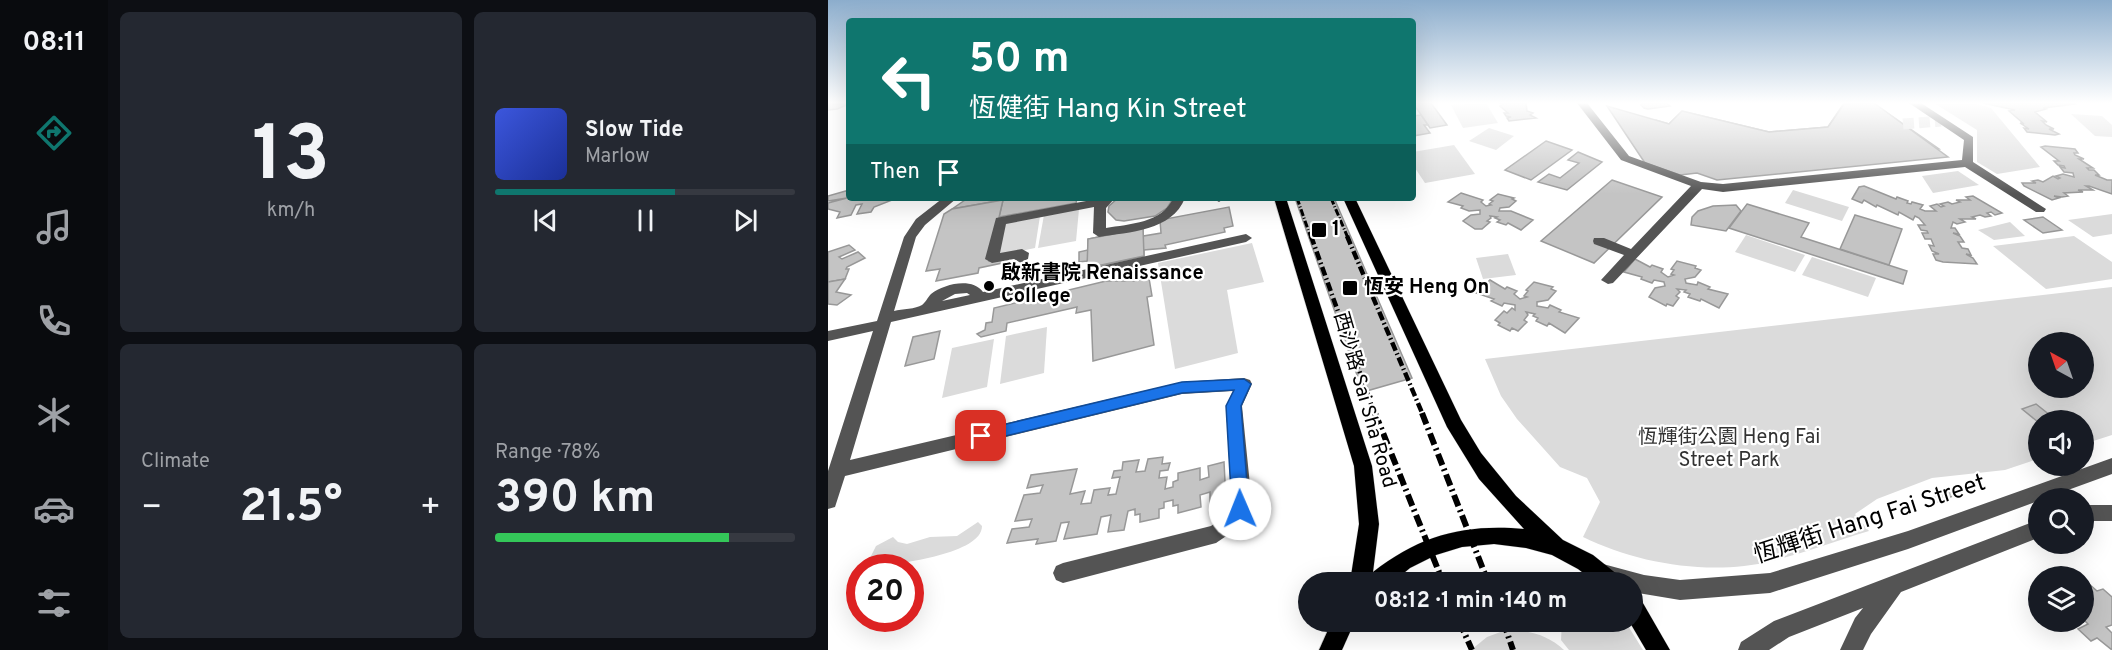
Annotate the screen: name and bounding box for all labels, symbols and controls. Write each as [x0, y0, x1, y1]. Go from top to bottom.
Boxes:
text: 08:11 [23, 26, 85, 60]
text: 50 m [969, 34, 1070, 87]
icon: left [870, 42, 948, 120]
text: 恆健街 Hang Kin Street [969, 93, 1247, 127]
text: 13 [252, 109, 330, 208]
icon: directions [33, 112, 75, 154]
text: Slow Tide [585, 117, 684, 144]
text: Marlow [585, 144, 649, 170]
icon: arrive [932, 156, 965, 189]
text: Then [870, 159, 920, 186]
text: km/h [267, 198, 315, 224]
icon: previous [529, 204, 562, 237]
icon: pause [629, 204, 662, 237]
icon: next [729, 204, 762, 237]
icon: music [33, 206, 75, 248]
place label: 1 [1332, 217, 1340, 243]
marker: 1 [1310, 221, 1328, 239]
place label: 啟新書院 Renaissance College [1001, 261, 1204, 310]
place label: 恆安 Heng On [1364, 275, 1489, 301]
marker: 啟新書院 Renaissance College [982, 279, 996, 293]
marker: 恆安 Heng On [1341, 279, 1359, 297]
icon: phone [33, 300, 75, 342]
street label: 西沙路 Sai Sha Road [1326, 309, 1402, 491]
north arrow [2028, 332, 2094, 398]
map controls [2028, 332, 2094, 632]
icon: climate [33, 394, 75, 436]
pin [955, 410, 1006, 461]
button: sound [2028, 410, 2094, 476]
icon: arrive [964, 419, 997, 452]
park label: 恆輝街公園 Heng Fai Street Park [1638, 425, 1820, 474]
text: Range · 78% [495, 440, 600, 466]
text: Climate [141, 449, 210, 475]
street label: 恆輝街 Hang Fai Street [1750, 468, 1990, 572]
text: 390 km [495, 471, 655, 528]
position arrow [1208, 477, 1272, 541]
text: 21.5° [240, 480, 342, 537]
icon: car [33, 488, 75, 530]
text: − [141, 488, 162, 530]
text: + [420, 488, 441, 530]
button: search [2028, 488, 2094, 554]
speed limit sign: 20 [846, 554, 924, 632]
button: layers [2028, 566, 2094, 632]
icon: filters [33, 582, 75, 624]
text: 08:12 · 1 min · 140 m [1374, 588, 1567, 615]

